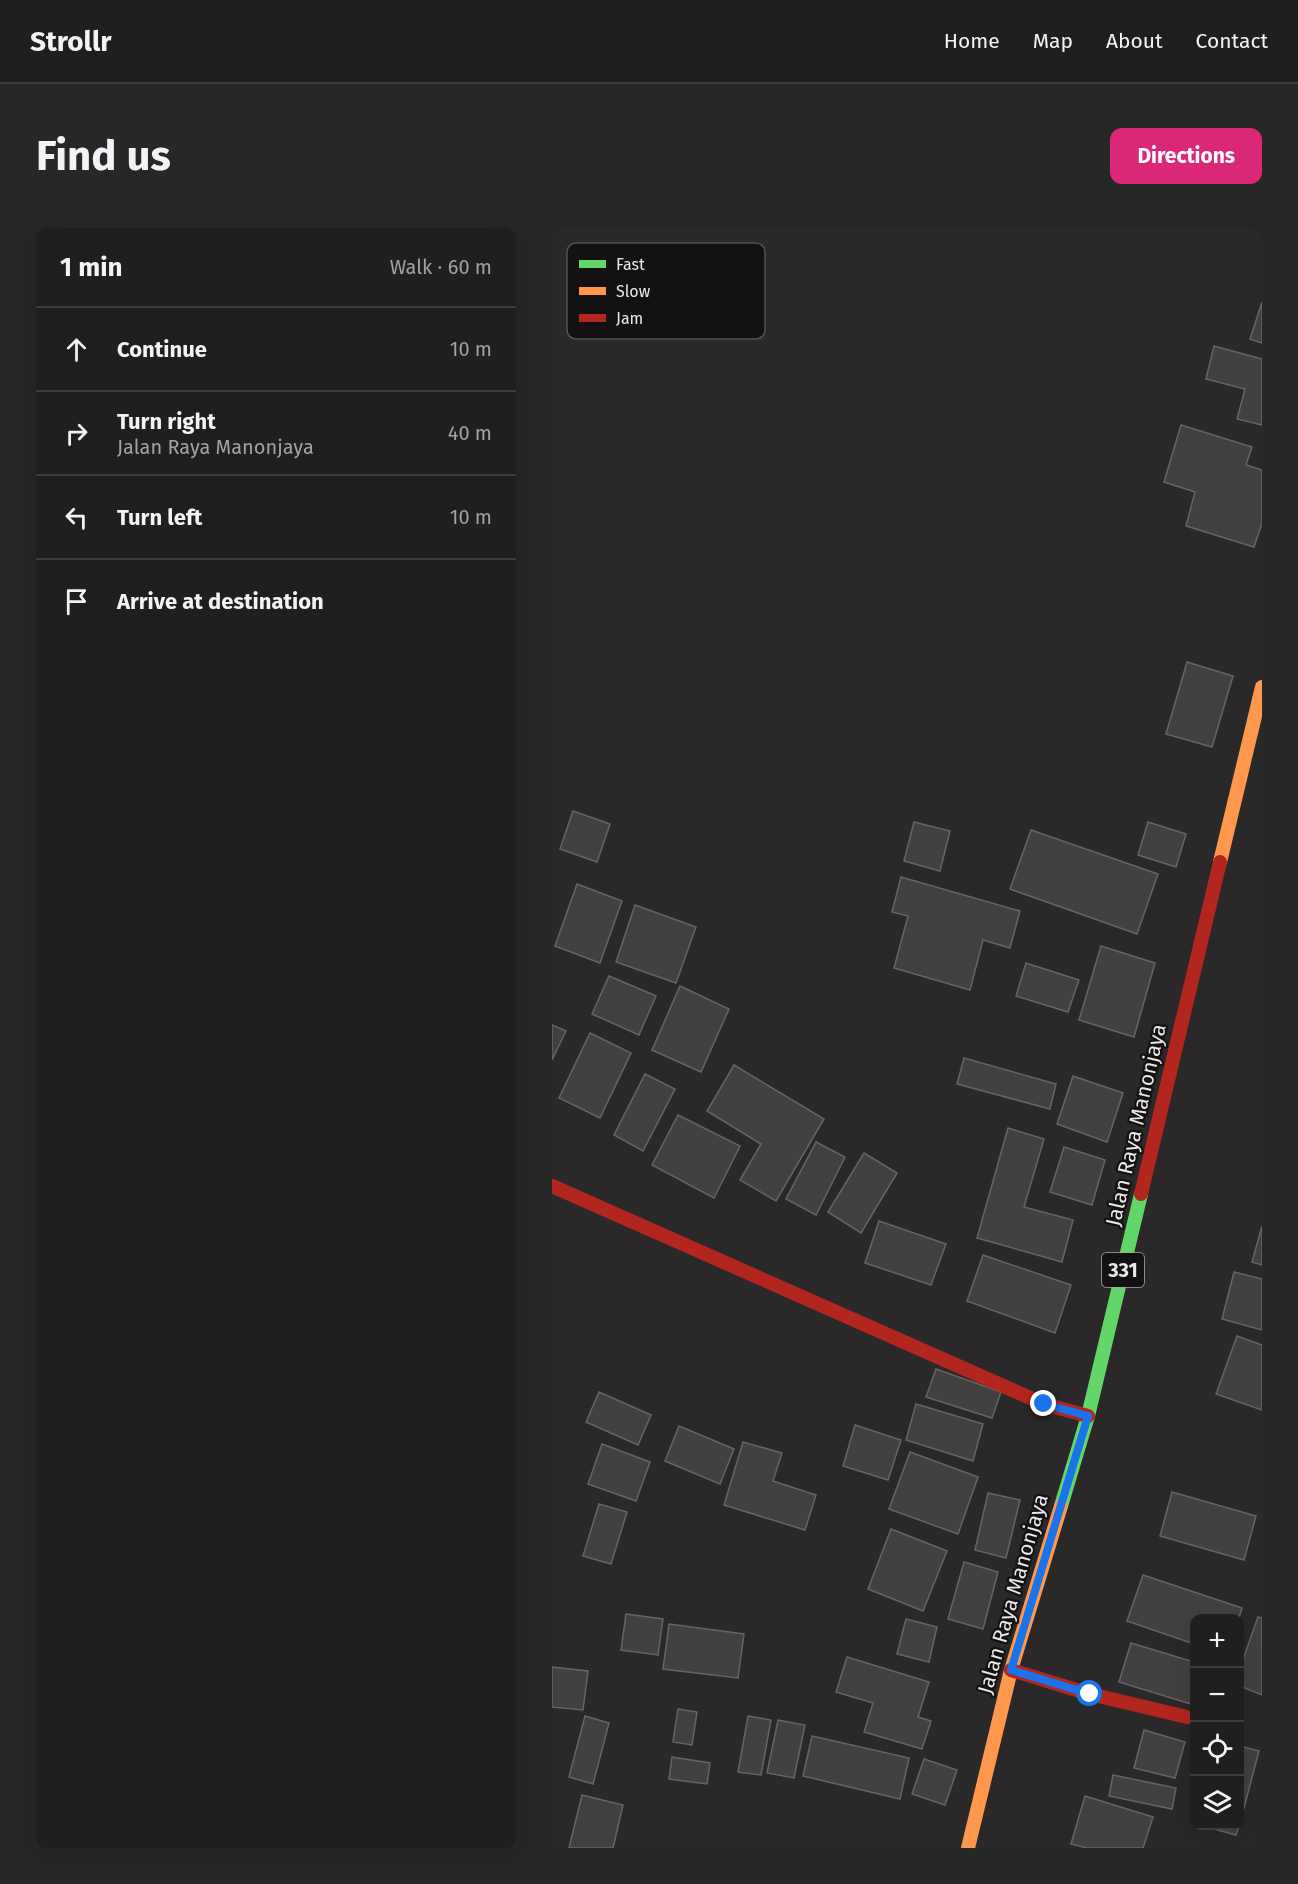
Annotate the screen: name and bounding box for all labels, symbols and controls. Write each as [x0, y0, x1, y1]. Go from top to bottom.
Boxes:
text: Strollr [30, 25, 111, 58]
text: Home [944, 28, 1000, 54]
text: Map [1033, 28, 1073, 54]
text: About [1106, 28, 1163, 54]
text: Contact [1196, 28, 1268, 54]
button: Directions [1110, 128, 1262, 184]
text: Find us [36, 131, 171, 181]
legend [567, 243, 765, 339]
text: 1 min [60, 252, 123, 283]
text: Walk · 60 m [390, 255, 492, 279]
text: Fast [616, 255, 645, 274]
text: Slow [616, 282, 651, 301]
text: Jam [616, 309, 643, 328]
icon: ahead [60, 333, 93, 366]
text: Continue [117, 336, 207, 363]
text: 10 m [450, 337, 492, 361]
text: Turn right [117, 408, 216, 435]
icon: right [60, 417, 93, 450]
text: 40 m [448, 421, 492, 445]
text: Jalan Raya Manonjaya [117, 435, 314, 459]
icon: left [60, 501, 93, 534]
text: Turn left [117, 504, 202, 531]
text: 10 m [450, 505, 492, 529]
icon: arrive [60, 585, 93, 618]
text: Arrive at destination [117, 588, 324, 615]
street label: Jalan Raya Manonjaya [1100, 1021, 1172, 1229]
road number: 331 [1102, 1253, 1144, 1287]
route end [1030, 1390, 1056, 1416]
street label: Jalan Raya Manonjaya [972, 1491, 1054, 1697]
map controls [1190, 1614, 1244, 1830]
button: + [1190, 1614, 1244, 1668]
button: − [1190, 1668, 1244, 1722]
route start [1076, 1680, 1102, 1706]
button: locate [1190, 1722, 1244, 1776]
button: layers [1190, 1776, 1244, 1830]

